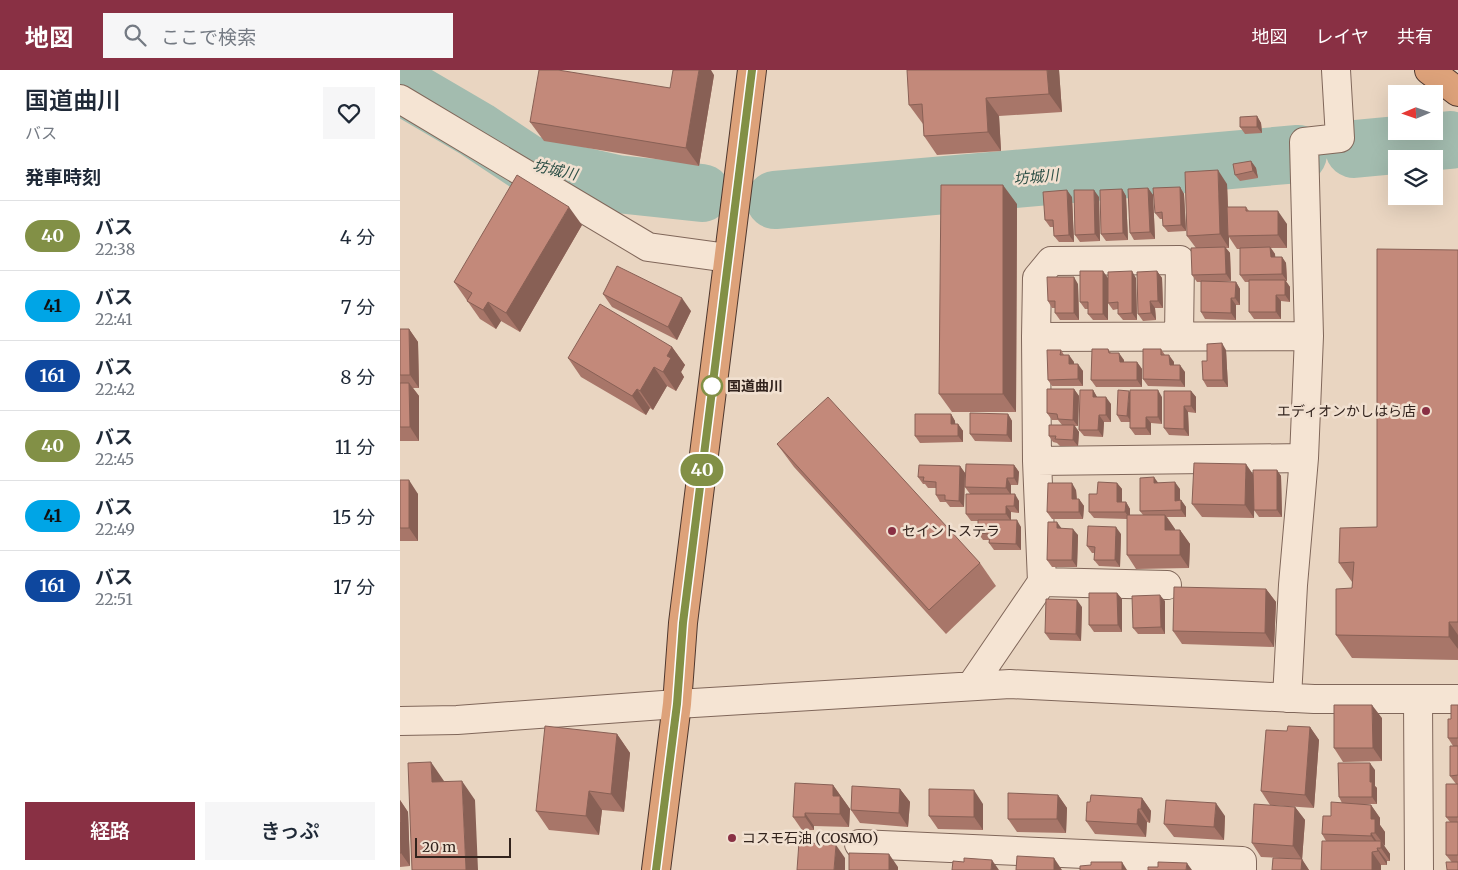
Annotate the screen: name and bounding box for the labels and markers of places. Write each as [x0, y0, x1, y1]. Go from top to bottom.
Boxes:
marker: 国道曲川 [701, 375, 723, 397]
place label: 国道曲川 [727, 377, 783, 395]
place label: エディオンかしはら店 [1277, 402, 1416, 420]
marker: エディオンかしはら店 [1420, 405, 1432, 417]
place label: セイントステラ [902, 522, 1000, 540]
marker: セイントステラ [886, 525, 898, 537]
place label: コスモ石油 (COSMO) [742, 829, 878, 847]
marker: コスモ石油 (COSMO) [726, 832, 738, 844]

